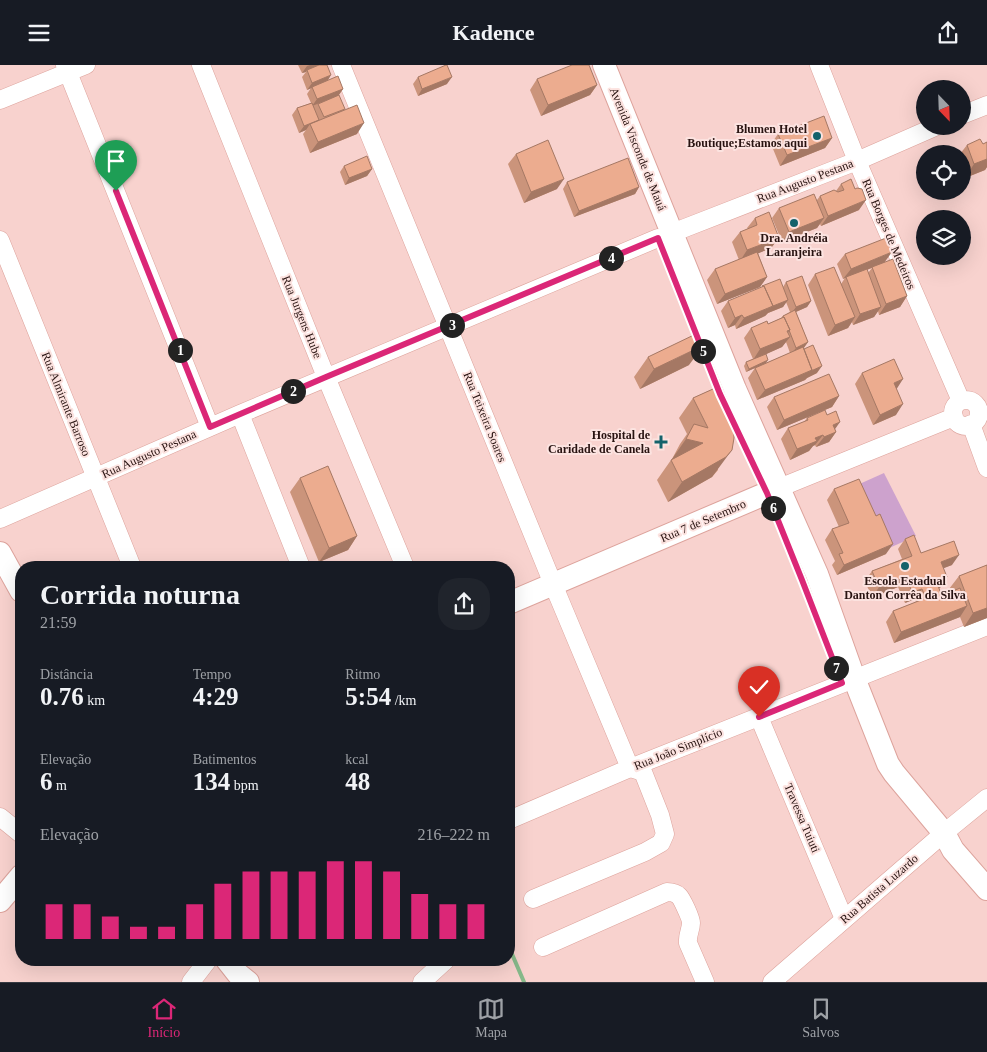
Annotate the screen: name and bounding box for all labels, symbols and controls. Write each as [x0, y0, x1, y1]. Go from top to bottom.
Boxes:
icon: menu [25, 19, 53, 47]
icon: share [934, 19, 962, 47]
text: Kadence [453, 20, 534, 45]
north arrow [916, 80, 971, 135]
map controls [916, 80, 971, 265]
street label: Avenida Visconde de Mauá [607, 85, 669, 213]
place label: Blumen Hotel Boutique;Estamos aqui [687, 122, 808, 150]
marker: Blumen Hotel Boutique;Estamos aqui [811, 130, 823, 142]
pin [95, 140, 137, 191]
button: locate [916, 145, 971, 200]
icon: arrive [102, 147, 130, 175]
street label: Rua Augusto Pestana [755, 156, 856, 206]
street label: Rua Borges de Medeiros [859, 177, 919, 292]
button: layers [916, 210, 971, 265]
marker: Dra. Andréia Laranjeira [788, 217, 800, 229]
place label: Dra. Andréia Laranjeira [760, 231, 828, 259]
pin: 4 [598, 245, 624, 271]
text: 4 [608, 251, 615, 266]
street label: Rua Jurgens Hube [279, 274, 325, 360]
pin: 3 [440, 313, 464, 337]
text: 3 [449, 318, 456, 333]
pin: 1 [168, 337, 192, 363]
pin: 5 [690, 339, 716, 363]
text: 1 [177, 343, 184, 358]
text: 5 [700, 344, 707, 359]
street label: Rua Almirante Barroso [39, 350, 93, 458]
street label: Rua Teixeira Soares [460, 370, 510, 465]
pin: 2 [280, 379, 306, 403]
text: 2 [290, 384, 297, 399]
street label: Rua Augusto Pestana [100, 427, 199, 481]
place label: Hospital de Caridade de Canela [548, 428, 651, 456]
marker: Hospital de Caridade de Canela [654, 435, 668, 449]
pin: 6 [760, 495, 786, 521]
street label: Rua 7 de Setembro [658, 497, 748, 545]
text: 6 [770, 501, 777, 516]
marker: Escola Estadual Danton Corrêa da Silva [899, 560, 911, 572]
place label: Escola Estadual Danton Corrêa da Silva [844, 574, 966, 602]
button: share [438, 578, 490, 630]
text: Corrida noturna [40, 579, 240, 610]
text: 21:59 [40, 614, 76, 631]
pin: 7 [824, 655, 848, 681]
text: 7 [833, 661, 840, 676]
pin [738, 666, 780, 717]
text: Distância [40, 667, 93, 682]
text: Tempo [193, 667, 231, 682]
text: Ritmo [345, 667, 380, 682]
icon: check [745, 673, 773, 701]
text: 0.76 [40, 683, 84, 710]
text: 4:29 [193, 683, 238, 710]
text: 5:54 [345, 683, 391, 710]
text: km [84, 693, 105, 708]
text: /km [391, 693, 416, 708]
street label: Rua João Simplício [632, 725, 724, 773]
text: Elevação [40, 752, 91, 767]
text: Batimentos [193, 752, 256, 767]
text: kcal [345, 752, 369, 767]
text: 6 [40, 768, 53, 795]
text: 134 [193, 768, 230, 795]
text: 48 [345, 768, 370, 795]
text: m [53, 778, 67, 793]
text: bpm [230, 778, 259, 793]
street label: Travessa Tuiuti [781, 781, 823, 855]
text: Elevação [40, 826, 99, 843]
text: 216–222 m [418, 826, 490, 843]
street label: Rua Batista Luzardo [837, 851, 921, 927]
tab: Início [148, 995, 180, 1041]
tab: Mapa [475, 995, 507, 1041]
tab: Salvos [802, 995, 839, 1041]

